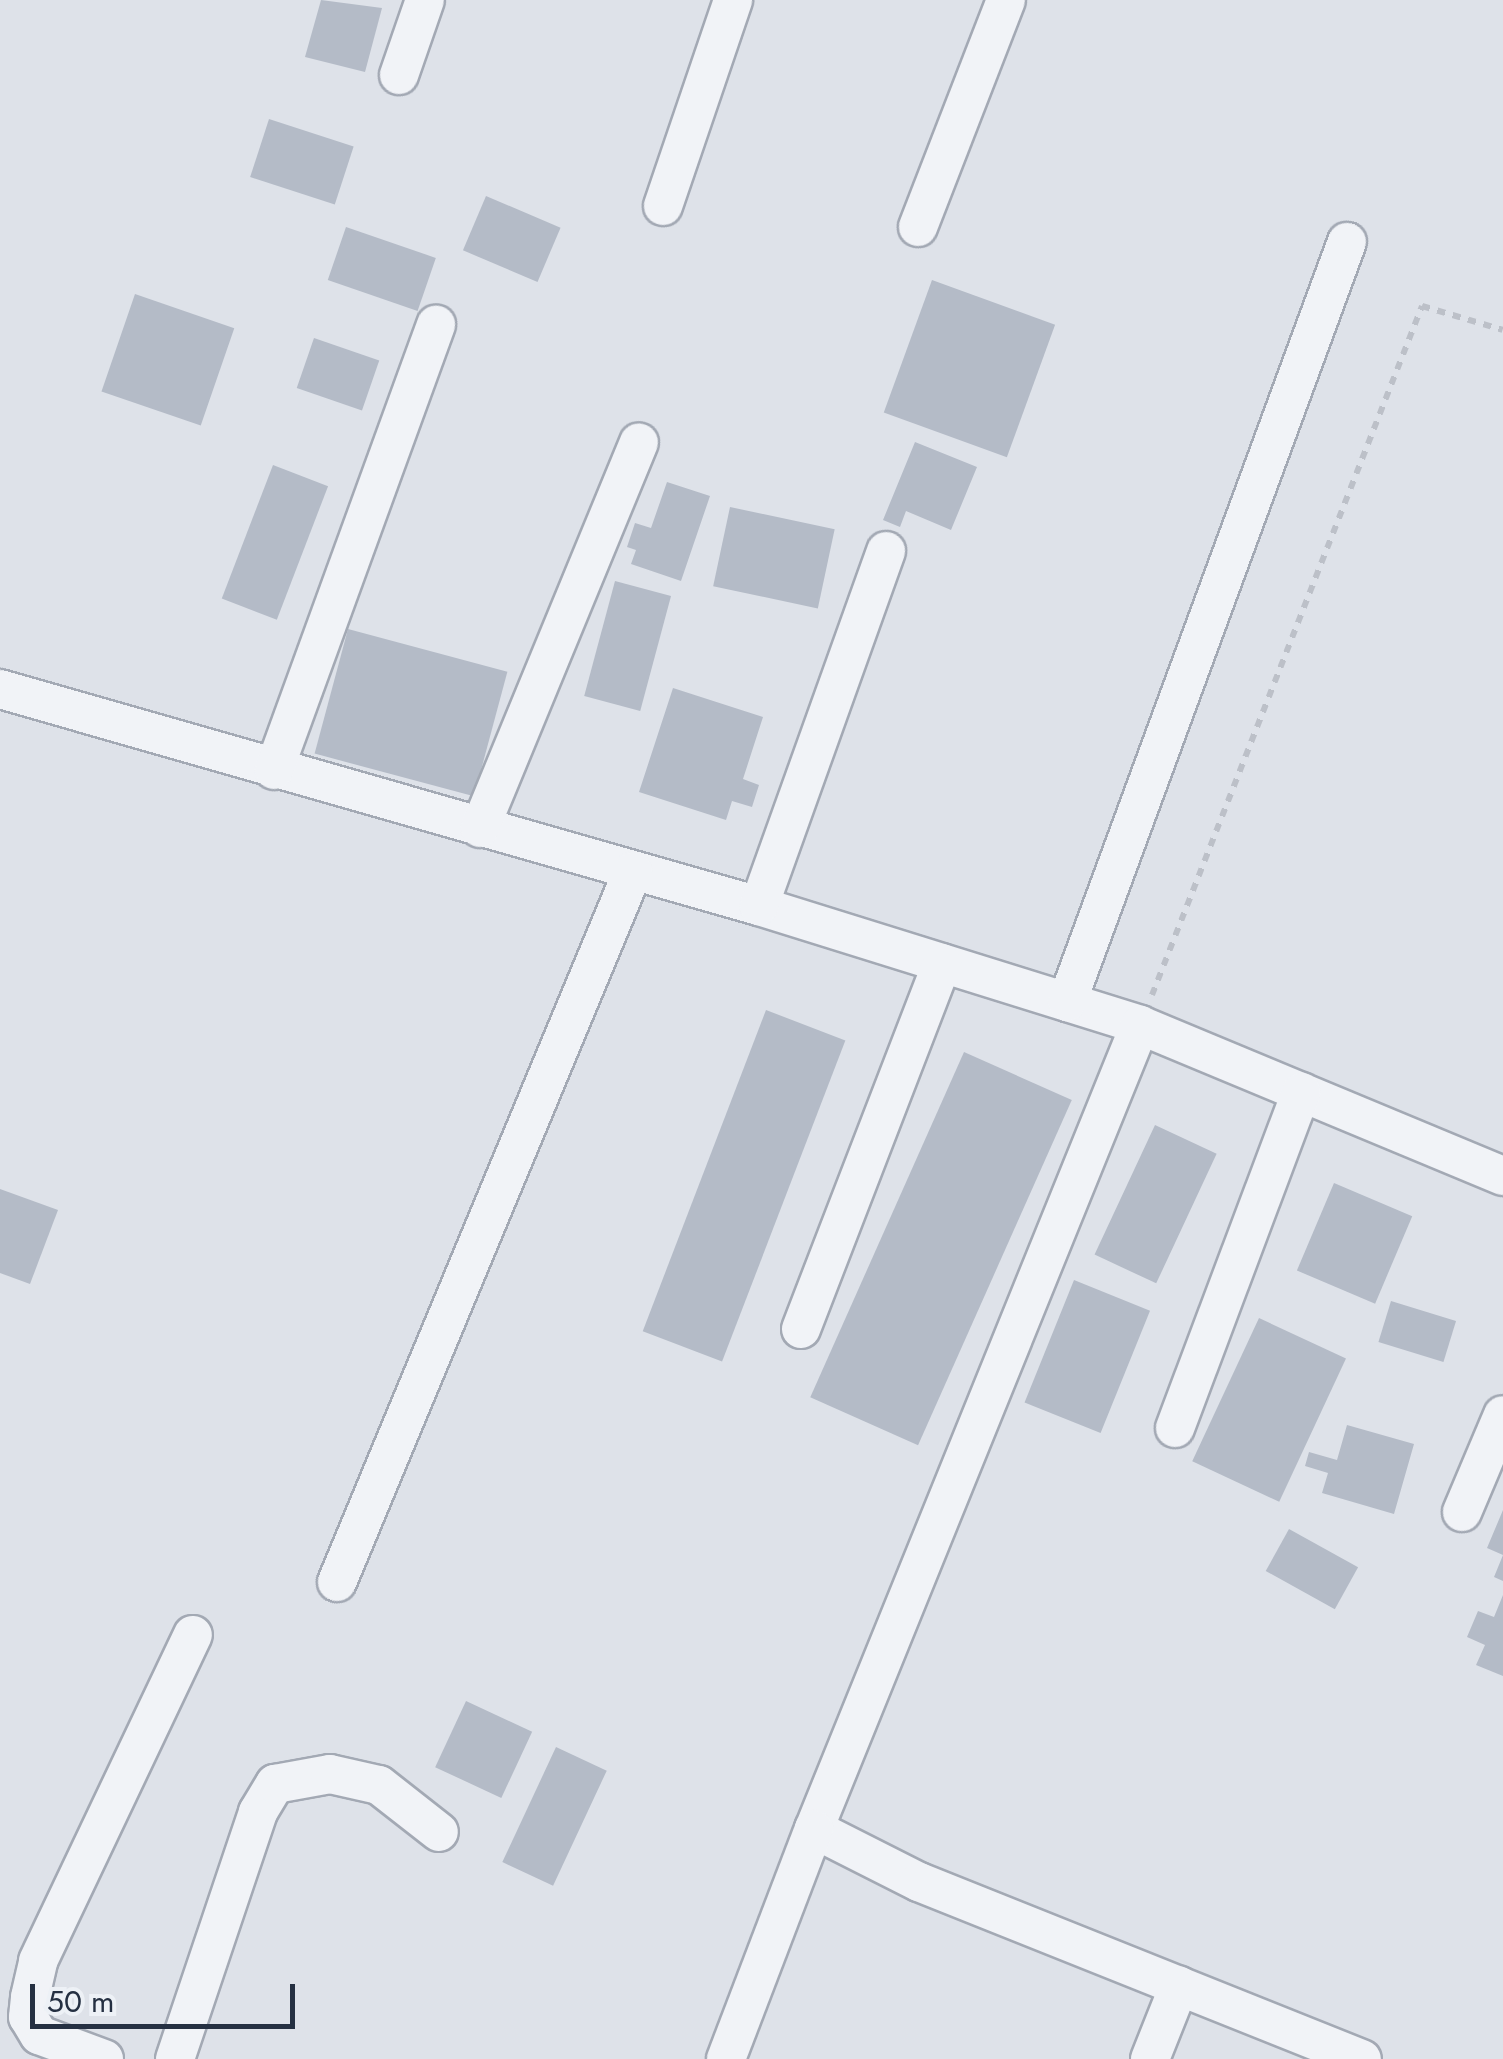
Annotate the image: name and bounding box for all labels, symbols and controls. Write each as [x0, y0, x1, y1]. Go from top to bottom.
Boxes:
scale bar [35, 1964, 300, 2026]
text: 50 m [47, 1980, 114, 2023]

